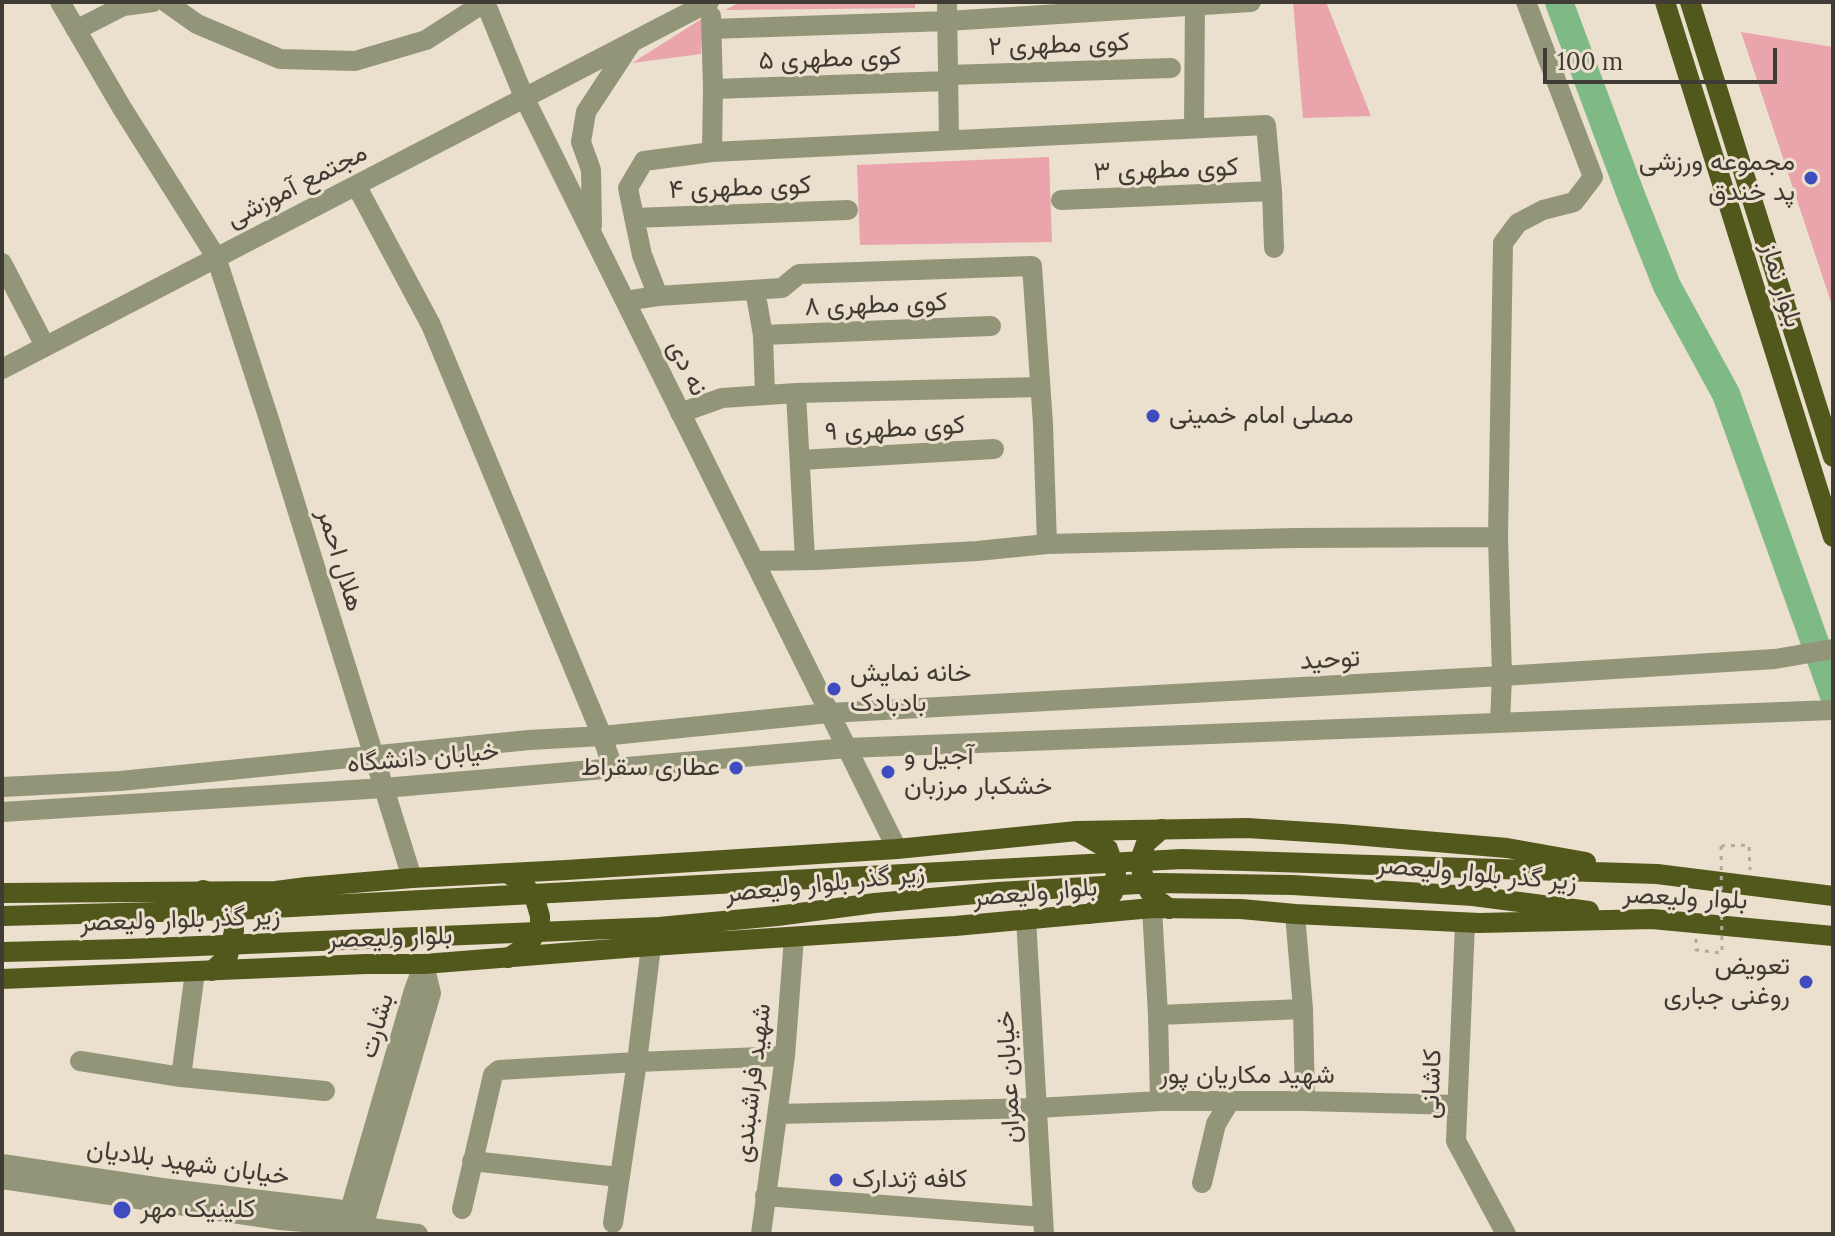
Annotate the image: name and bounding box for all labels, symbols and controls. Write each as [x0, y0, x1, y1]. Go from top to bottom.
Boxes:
street label: کوی مطهری ۲ [988, 27, 1130, 63]
scale bar [1547, 32, 1781, 82]
street label: کوی مطهری ۵ [758, 41, 902, 77]
text: 100 m [1557, 46, 1623, 77]
street label: مجتمع آموزشی [221, 137, 373, 235]
place label: مجموعه ورزشی پد خندق [1639, 147, 1795, 208]
street label: کوی مطهری ۳ [1093, 152, 1239, 188]
marker: مجموعه ورزشی پد خندق [1802, 169, 1820, 187]
street label: کوی مطهری ۴ [668, 170, 812, 206]
street label: بلوار نماز [1753, 239, 1809, 331]
street label: کوی مطهری ۸ [804, 287, 948, 323]
street label: نه دی [660, 335, 714, 401]
place label: مصلی امام خمینی [1169, 400, 1354, 432]
marker: مصلی امام خمینی [1144, 407, 1162, 425]
street label: کوی مطهری ۹ [824, 410, 966, 448]
street label: هلال احمر [310, 505, 370, 615]
street label: توحید [1299, 643, 1361, 677]
place label: خانه نمایش بادبادک [850, 658, 971, 720]
marker: خانه نمایش بادبادک [825, 680, 843, 698]
street label: خیابان دانشگاه [346, 736, 500, 780]
place label: آجیل و خشکبار مرزبان [904, 741, 1052, 802]
place label: عطاری سقراط [581, 752, 720, 784]
marker: عطاری سقراط [727, 759, 745, 777]
marker: آجیل و خشکبار مرزبان [879, 763, 897, 781]
street label: زیر گذر بلوار ولیعصر [1376, 850, 1578, 898]
street label: زیر گذر بلوار ولیعصر [723, 858, 927, 910]
street label: بلوار ولیعصر [971, 872, 1099, 914]
street label: بلوار ولیعصر [1622, 879, 1748, 917]
street label: زیر گذر بلوار ولیعصر [79, 901, 281, 939]
street label: بلوار ولیعصر [327, 920, 453, 956]
place label: تعویض روغنی جباری [1663, 951, 1790, 1012]
marker: تعویض روغنی جباری [1797, 973, 1815, 991]
street label: بشارت [353, 990, 401, 1062]
street label: شهید فراشبندی [728, 1002, 778, 1164]
street label: خیابان عمران [990, 1010, 1028, 1144]
street label: کاشانی [1415, 1049, 1449, 1119]
street label: شهید مکاریان پور [1159, 1060, 1335, 1092]
street label: خیابان شهید بلادیان [85, 1133, 291, 1193]
place label: کافه ژندارک [852, 1164, 967, 1196]
marker: کافه ژندارک [827, 1171, 845, 1189]
place label: کلینیک مهر [140, 1194, 256, 1226]
marker: کلینیک مهر [111, 1199, 133, 1221]

